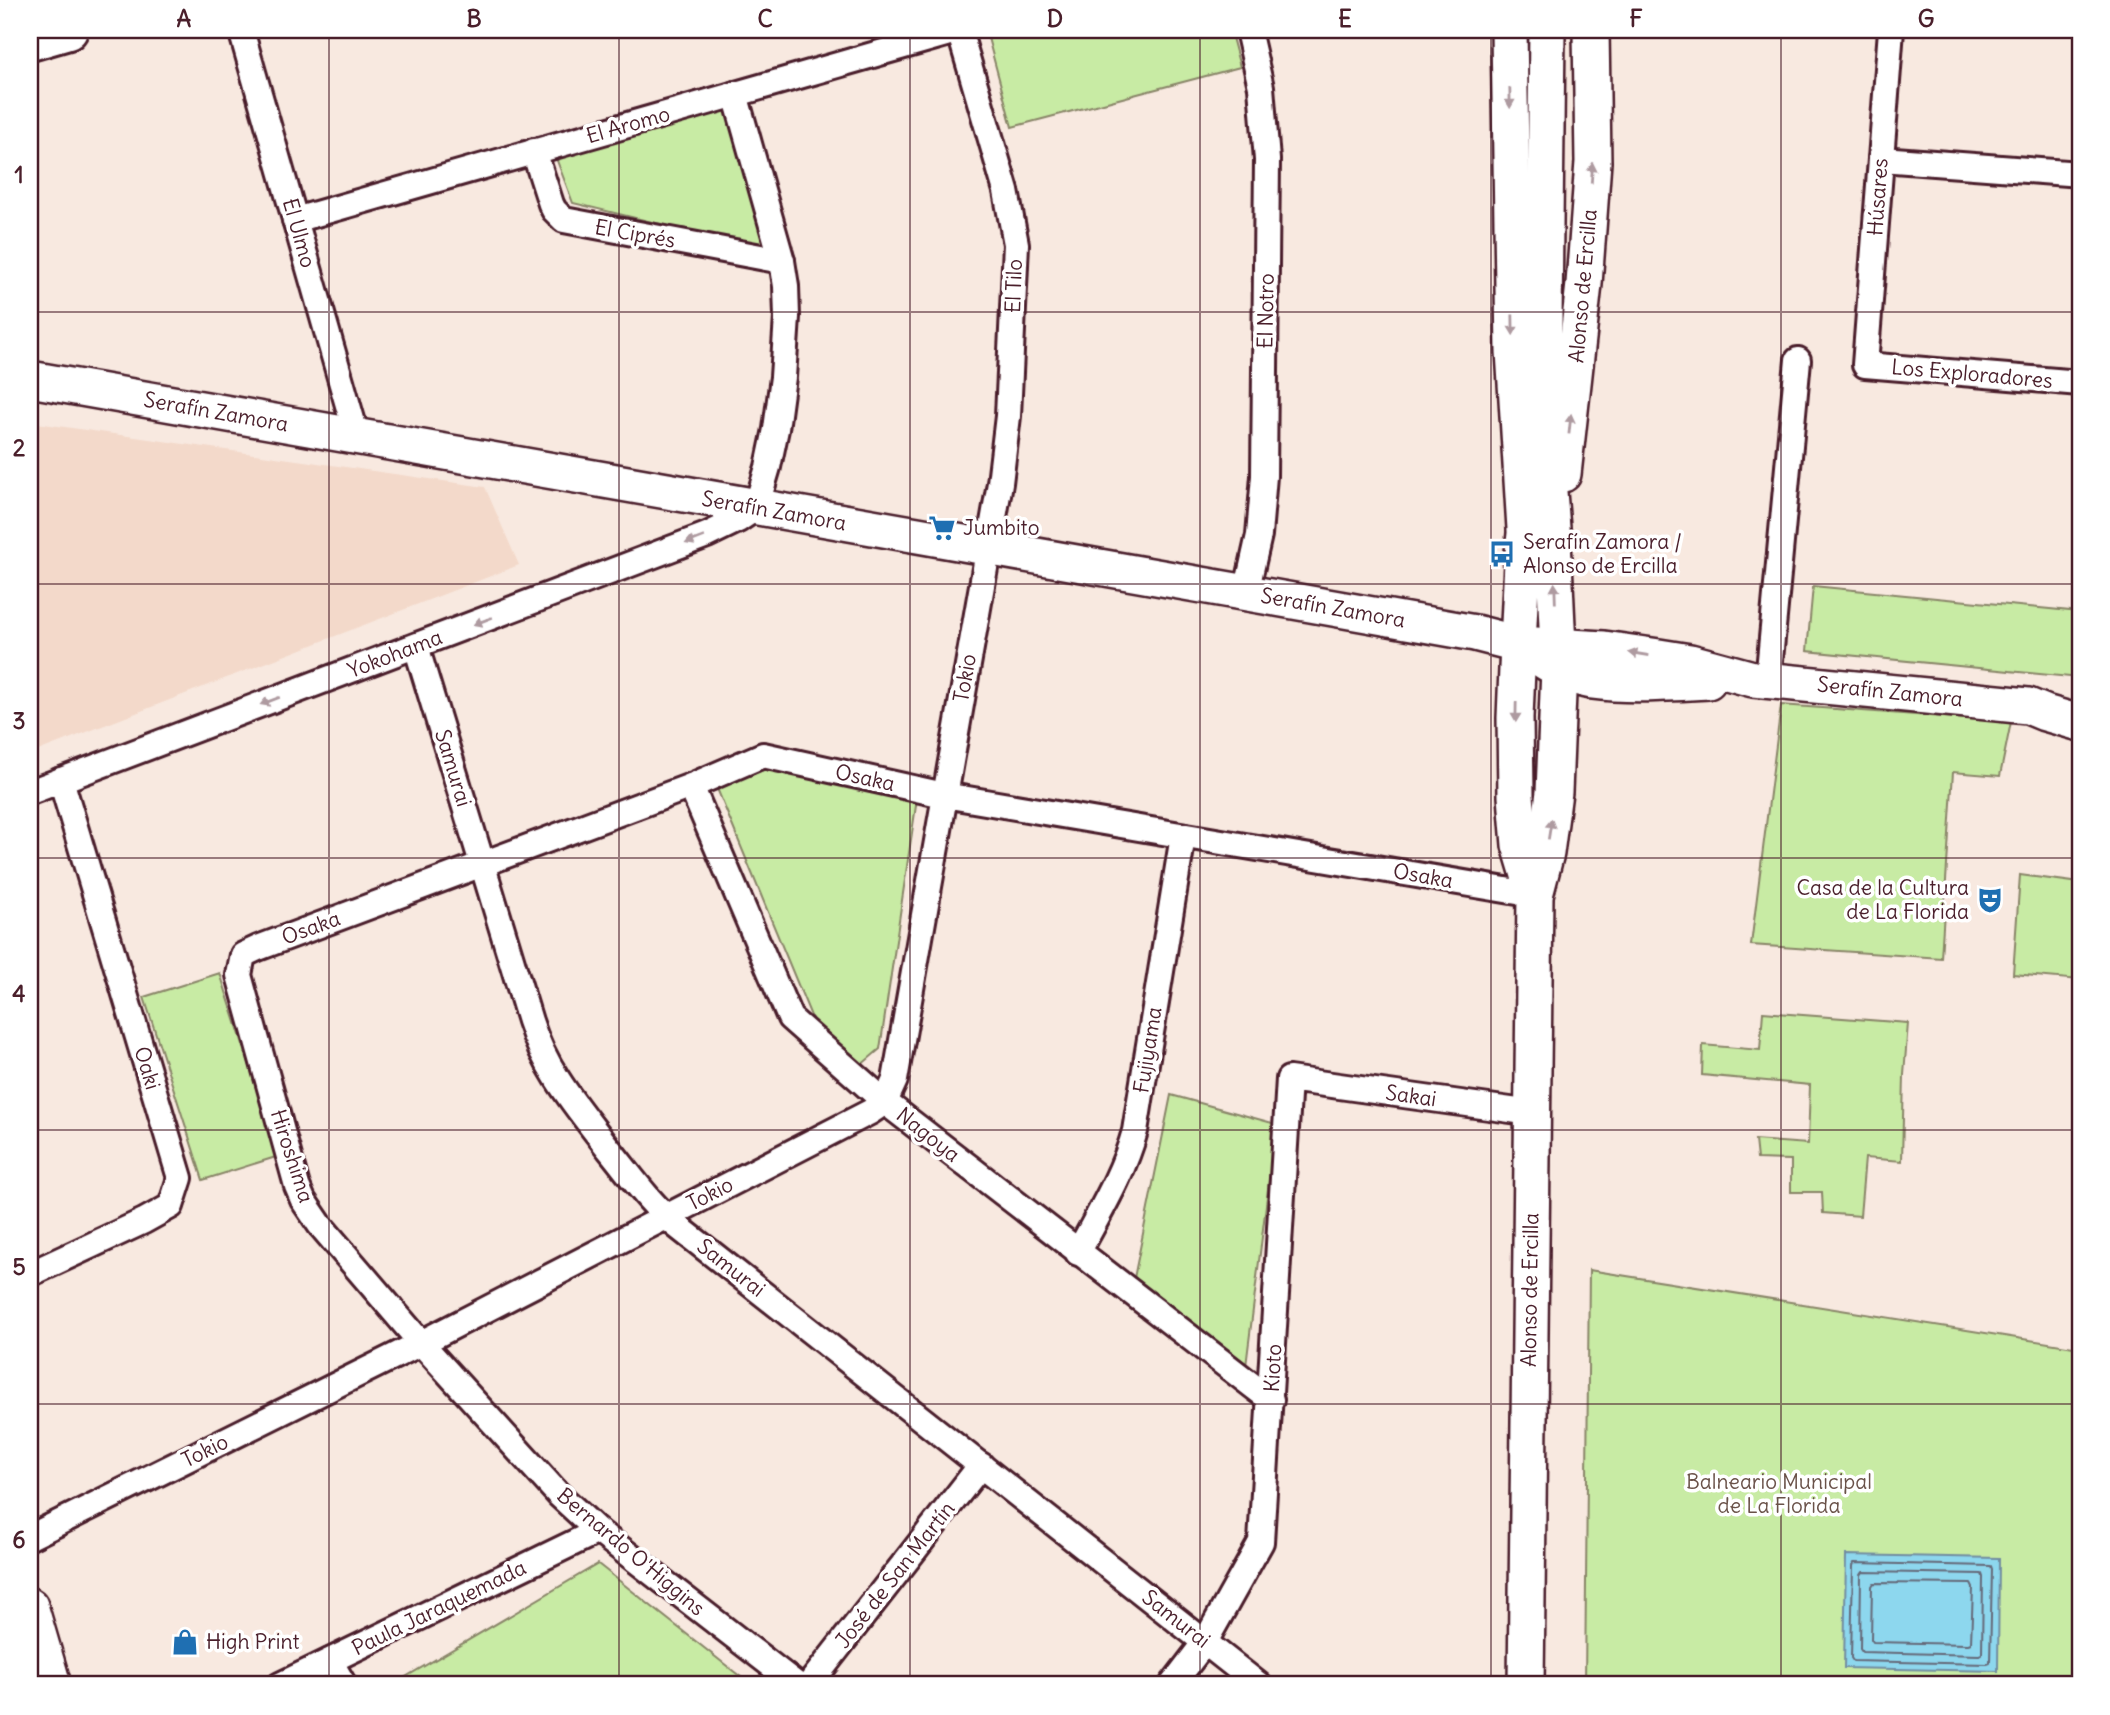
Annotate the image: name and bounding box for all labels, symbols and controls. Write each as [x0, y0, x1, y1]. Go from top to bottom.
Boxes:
text: A [177, 4, 192, 33]
text: B [466, 4, 482, 33]
text: C [757, 4, 773, 33]
text: D [1047, 4, 1063, 33]
text: E [1338, 4, 1352, 33]
text: F [1629, 4, 1643, 33]
text: G [1918, 4, 1934, 33]
one-way arrow [1504, 87, 1516, 109]
street label: El Aromo [583, 100, 673, 149]
street label: Húsares [1861, 157, 1894, 237]
text: 1 [14, 160, 24, 189]
one-way arrow [1587, 162, 1598, 184]
street label: El Ulmo [277, 195, 322, 271]
street label: Alonso de Ercilla [1562, 208, 1603, 364]
street label: El Ciprés [593, 213, 677, 254]
street label: El Tilo [999, 258, 1028, 314]
street label: El Notro [1251, 273, 1280, 349]
one-way arrow [1507, 315, 1519, 337]
street label: Los Exploradores [1890, 353, 2054, 394]
street label: Serafín Zamora [142, 386, 290, 437]
one-way arrow [1564, 413, 1575, 435]
text: 2 [13, 433, 26, 462]
street label: Serafín Zamora [700, 485, 848, 536]
supermarket icon: Jumbito [927, 513, 957, 543]
place label: Jumbito [963, 514, 1040, 541]
place label: Serafín Zamora / Alonso de Ercilla [1523, 528, 1682, 579]
one-way arrow [685, 534, 706, 545]
bus stop icon: Serafín Zamora / Alonso de Ercilla [1487, 539, 1517, 569]
street label: Serafín Zamora [1259, 582, 1407, 633]
one-way arrow [1550, 582, 1561, 604]
one-way arrow [472, 615, 493, 626]
street label: Yokohama [344, 623, 446, 684]
one-way arrow [1628, 648, 1650, 659]
street label: Tokio [947, 652, 982, 704]
street label: Serafín Zamora [1816, 670, 1964, 713]
one-way arrow [259, 696, 280, 707]
one-way arrow [1510, 701, 1521, 723]
text: 3 [12, 706, 26, 735]
street label: Samurai [429, 726, 478, 810]
street label: Osaka [833, 758, 897, 797]
one-way arrow [1545, 818, 1556, 840]
street label: Osaka [1391, 857, 1455, 894]
place label: Casa de la Cultura de La Florida [1796, 874, 1969, 925]
theatre icon: Casa de la Cultura de La Florida [1975, 885, 2005, 915]
street label: Osaka [278, 905, 344, 951]
text: 4 [12, 979, 26, 1008]
street label: Fujiyama [1127, 1005, 1168, 1095]
street label: Oaki [128, 1043, 167, 1093]
street label: Sakai [1384, 1079, 1438, 1112]
street label: Nagoya [891, 1101, 966, 1168]
street label: Hiroshima [265, 1106, 320, 1206]
street label: Tokio [682, 1170, 738, 1217]
street label: Alonso de Ercilla [1515, 1213, 1544, 1367]
street label: Samurai [692, 1233, 771, 1303]
text: 5 [12, 1252, 26, 1281]
street label: Kioto [1258, 1343, 1287, 1393]
street label: Tokio [177, 1428, 233, 1473]
park label: Balneario Municipal de La Florida [1686, 1468, 1872, 1519]
street label: Bernardo O'Higgins [552, 1482, 711, 1621]
street label: José de San Martín [829, 1496, 960, 1654]
text: 6 [12, 1525, 26, 1554]
street label: Paula Jaraquemada [347, 1554, 530, 1661]
street label: Samurai [1137, 1584, 1216, 1654]
shop icon: High Print [170, 1627, 200, 1657]
place label: High Print [206, 1628, 300, 1655]

